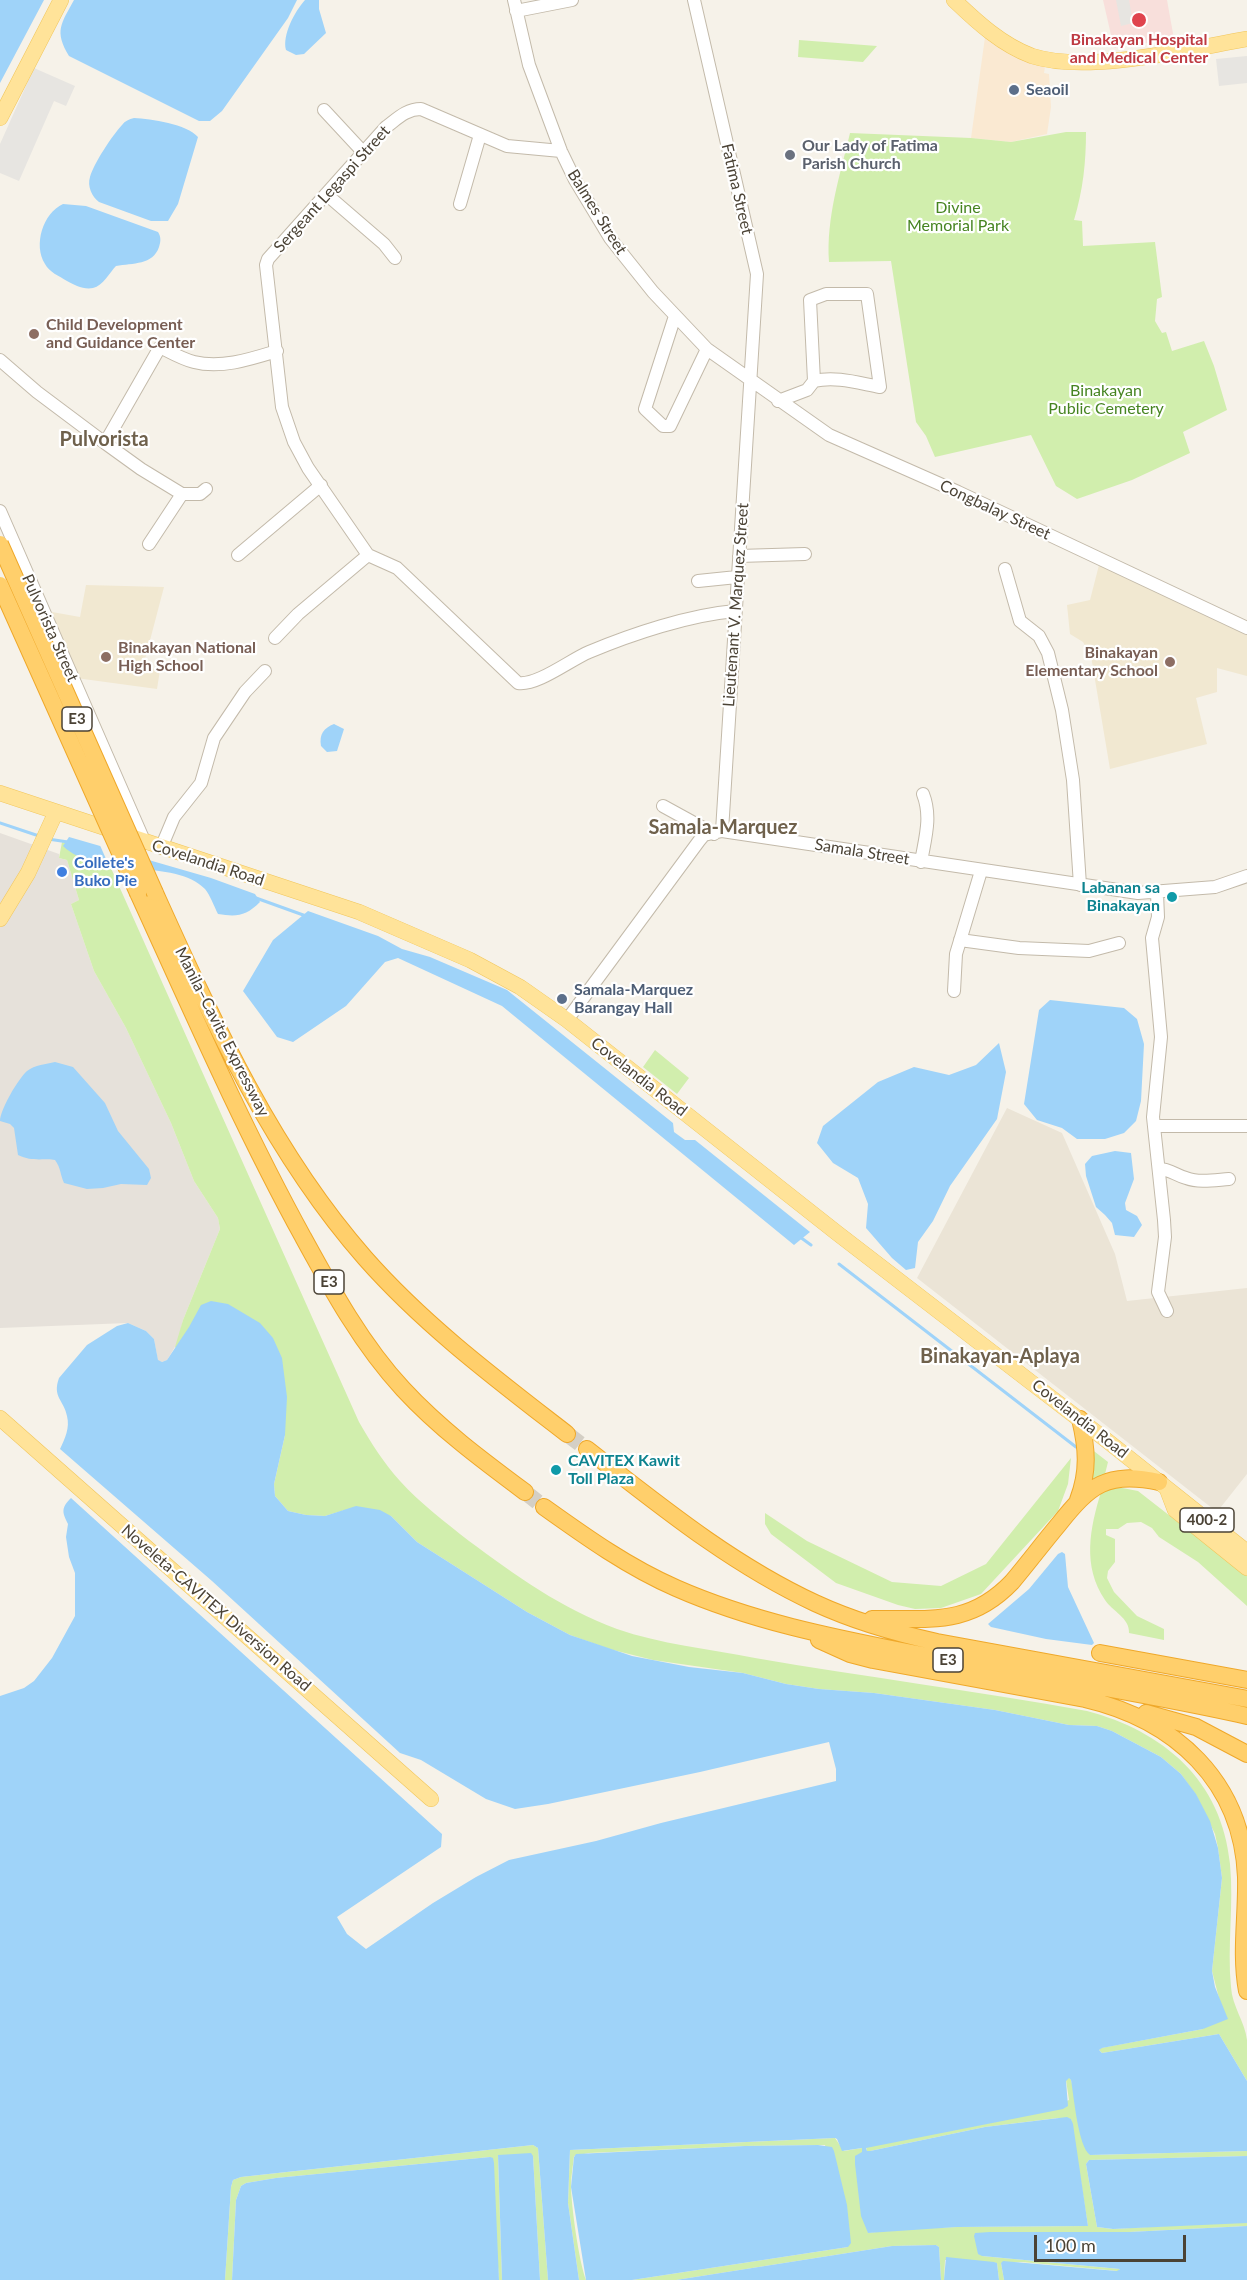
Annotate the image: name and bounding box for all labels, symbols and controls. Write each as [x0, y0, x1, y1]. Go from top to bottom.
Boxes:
marker: Binakayan Hospital and Medical Center [1130, 11, 1148, 29]
place label: Binakayan Hospital and Medical Center [1070, 30, 1208, 68]
place label: Seaoil [1026, 80, 1069, 100]
marker: Seaoil [1007, 83, 1021, 97]
street label: Sergeant Legaspi Street [270, 122, 394, 256]
place label: Our Lady of Fatima Parish Church [802, 136, 938, 174]
street label: Fatima Street [717, 142, 757, 236]
marker: Our Lady of Fatima Parish Church [783, 148, 797, 162]
street label: Balmes Street [563, 166, 631, 258]
park label: Divine Memorial Park [907, 198, 1009, 236]
place label: Child Development and Guidance Center [46, 315, 195, 353]
marker: Child Development and Guidance Center [27, 327, 41, 341]
park label: Binakayan Public Cemetery [1048, 381, 1164, 419]
district label: Pulvorista [59, 428, 149, 452]
street label: Congbalay Street [937, 476, 1053, 544]
street label: Lieutenant V. Marquez Street [719, 502, 753, 708]
street label: Pulvorista Street [18, 571, 82, 685]
place label: Binakayan National High School [118, 638, 256, 676]
place label: Binakayan Elementary School [1025, 643, 1158, 681]
marker: Binakayan National High School [99, 650, 113, 664]
marker: Binakayan Elementary School [1163, 655, 1177, 669]
road number: E3 [62, 707, 92, 731]
district label: Samala-Marquez [649, 816, 797, 840]
street label: Samala Street [813, 835, 911, 869]
street label: Covelandia Road [149, 836, 267, 890]
place label: Collete's Buko Pie [74, 853, 137, 891]
marker: Collete's Buko Pie [55, 865, 69, 879]
place label: Labanan sa Binakayan [1081, 878, 1160, 916]
marker: Labanan sa Binakayan [1165, 890, 1179, 904]
street label: Manila–Cavite Expressway [171, 944, 273, 1120]
place label: Samala-Marquez Barangay Hall [574, 980, 693, 1018]
marker: Samala-Marquez Barangay Hall [555, 992, 569, 1006]
street label: Covelandia Road [587, 1033, 691, 1121]
road number: E3 [314, 1270, 344, 1294]
district label: Binakayan-Aplaya [920, 1345, 1080, 1369]
street label: Covelandia Road [1028, 1375, 1132, 1463]
place label: CAVITEX Kawit Toll Plaza [568, 1451, 680, 1489]
marker: CAVITEX Kawit Toll Plaza [549, 1463, 563, 1477]
road number: 400-2 [1180, 1508, 1234, 1532]
street label: Noveleta-CAVITEX Diversion Road [117, 1520, 315, 1696]
road number: E3 [933, 1648, 963, 1672]
scale bar [1037, 2223, 1188, 2261]
text: 100 m [1045, 2234, 1096, 2256]

